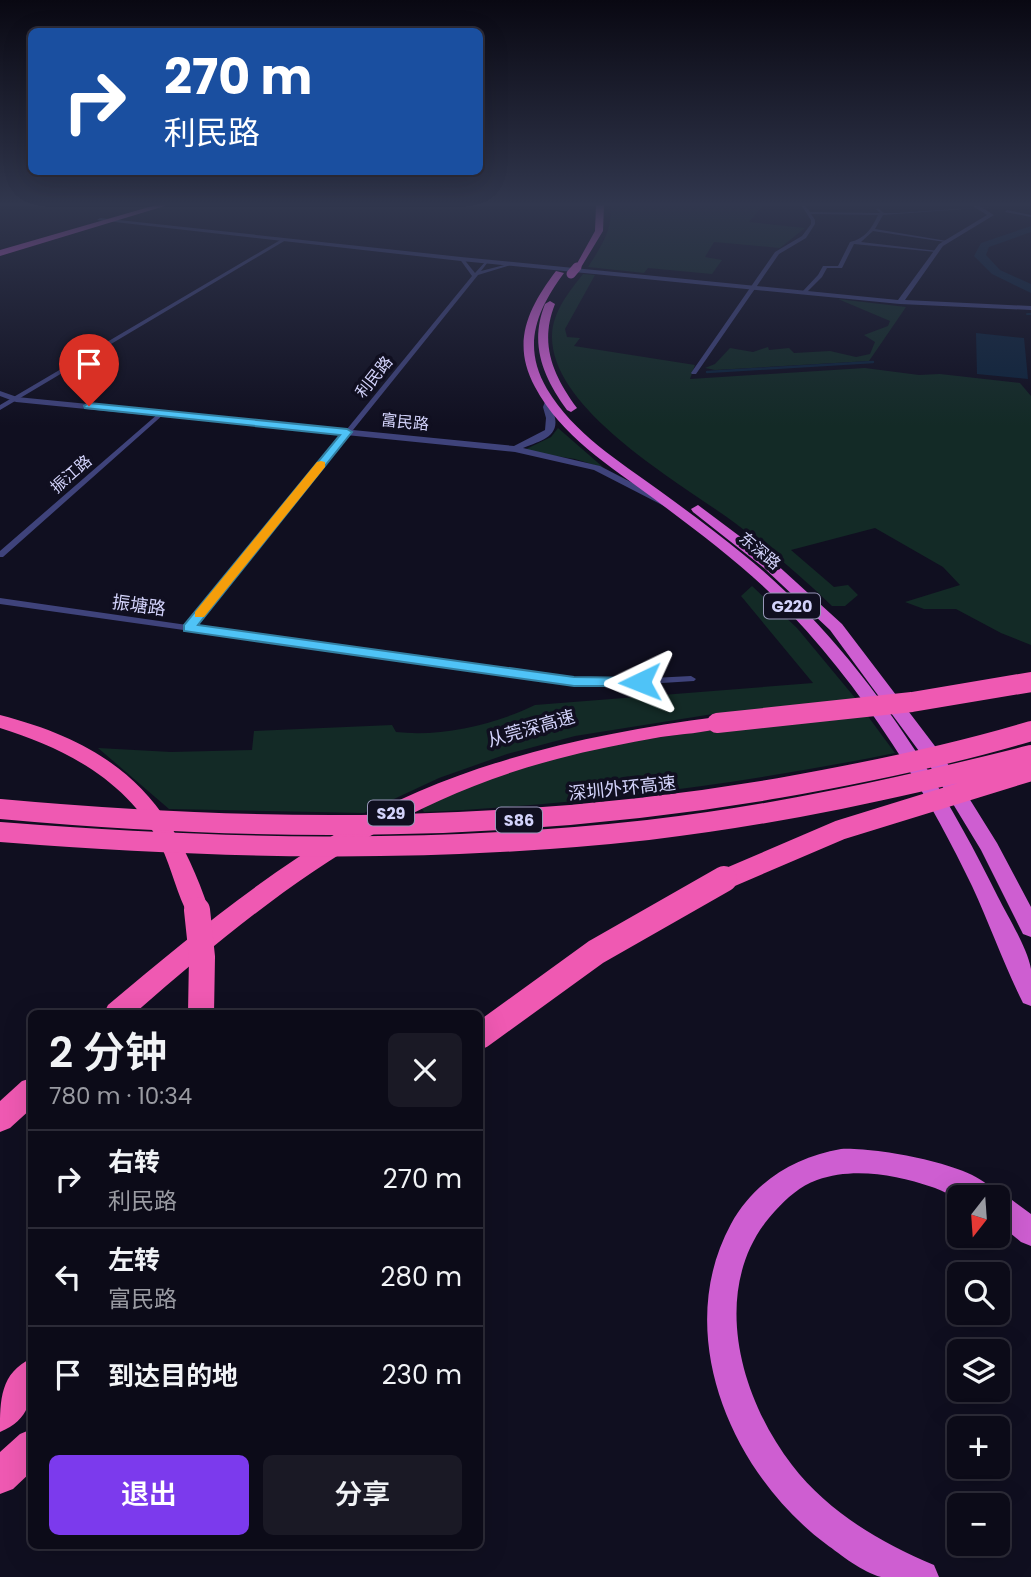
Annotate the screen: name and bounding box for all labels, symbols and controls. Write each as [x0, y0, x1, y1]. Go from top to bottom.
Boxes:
text: 270 m [164, 43, 312, 111]
icon: right [49, 56, 140, 147]
text: 利民路 [164, 110, 260, 155]
pin [59, 334, 119, 406]
icon: arrive [70, 345, 108, 383]
street label: 利民路 [350, 351, 398, 403]
street label: 富民路 [380, 408, 430, 436]
street label: 振江路 [45, 450, 97, 498]
street label: 东深路 [734, 527, 786, 575]
street label: 振塘路 [111, 589, 167, 621]
road number: G220 [764, 594, 820, 618]
position arrow [603, 645, 677, 719]
street label: 从莞深高速 [484, 704, 578, 752]
street label: 深圳外环高速 [567, 770, 677, 806]
road number: S29 [368, 800, 414, 826]
road number: S86 [496, 807, 542, 832]
text: 2 分钟 [49, 1023, 167, 1082]
button: close [388, 1033, 462, 1107]
text: 780 m · 10:34 [49, 1080, 192, 1112]
text: 右转 [108, 1144, 160, 1180]
icon: right [49, 1160, 87, 1198]
text: 270 m [383, 1161, 462, 1197]
text: 利民路 [108, 1185, 177, 1217]
north arrow [947, 1185, 1010, 1248]
map controls [947, 1185, 1010, 1556]
text: 左转 [108, 1242, 160, 1278]
icon: left [49, 1258, 87, 1296]
text: 280 m [381, 1259, 462, 1295]
button: search [947, 1262, 1010, 1325]
text: 富民路 [108, 1283, 177, 1315]
button: layers [947, 1339, 1010, 1402]
icon: arrive [49, 1356, 87, 1394]
text: 230 m [382, 1357, 462, 1393]
text: 到达目的地 [108, 1358, 238, 1394]
button: + [947, 1416, 1010, 1479]
button: 退出 [49, 1455, 249, 1535]
button: 分享 [263, 1455, 462, 1535]
button: − [947, 1493, 1010, 1556]

